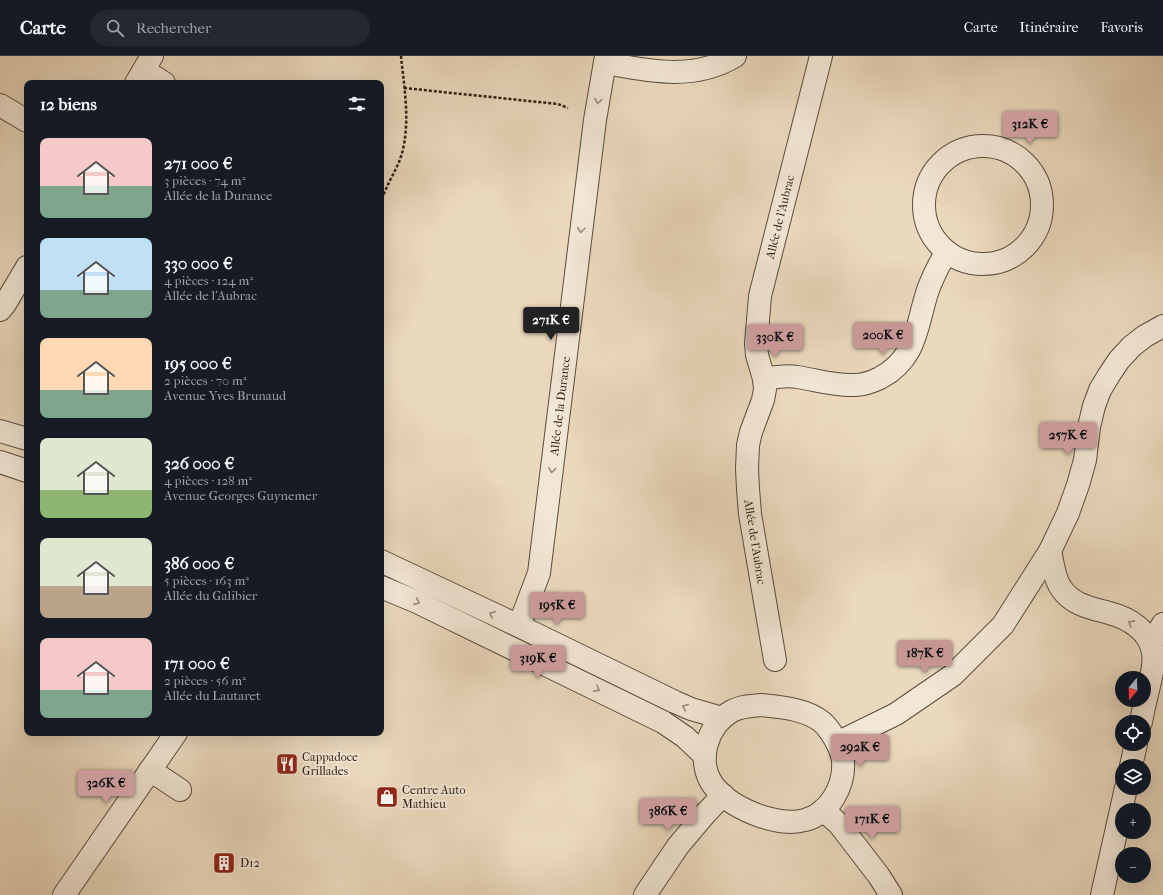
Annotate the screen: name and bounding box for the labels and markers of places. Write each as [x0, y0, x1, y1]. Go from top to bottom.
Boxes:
pin: 312K € [997, 111, 1063, 145]
pin: 271K € [518, 307, 584, 341]
pin: 200K € [850, 322, 916, 356]
pin: 330K € [742, 324, 808, 358]
pin: 257K € [1035, 422, 1101, 456]
pin: 195K € [524, 592, 590, 626]
pin: 187K € [892, 640, 958, 674]
pin: 319K € [505, 645, 571, 679]
pin: 292K € [827, 734, 893, 768]
place label: Cappadoce Grillades [302, 750, 358, 778]
restaurant icon: Cappadoce Grillades [274, 751, 300, 777]
pin: 326K € [73, 770, 139, 804]
place label: Centre Auto Mathieu [402, 783, 466, 811]
shop icon: Centre Auto Mathieu [374, 784, 400, 810]
pin: 386K € [635, 798, 701, 832]
pin: 171K € [839, 806, 905, 840]
building icon: D12 [211, 850, 237, 876]
place label: D12 [240, 856, 260, 870]

